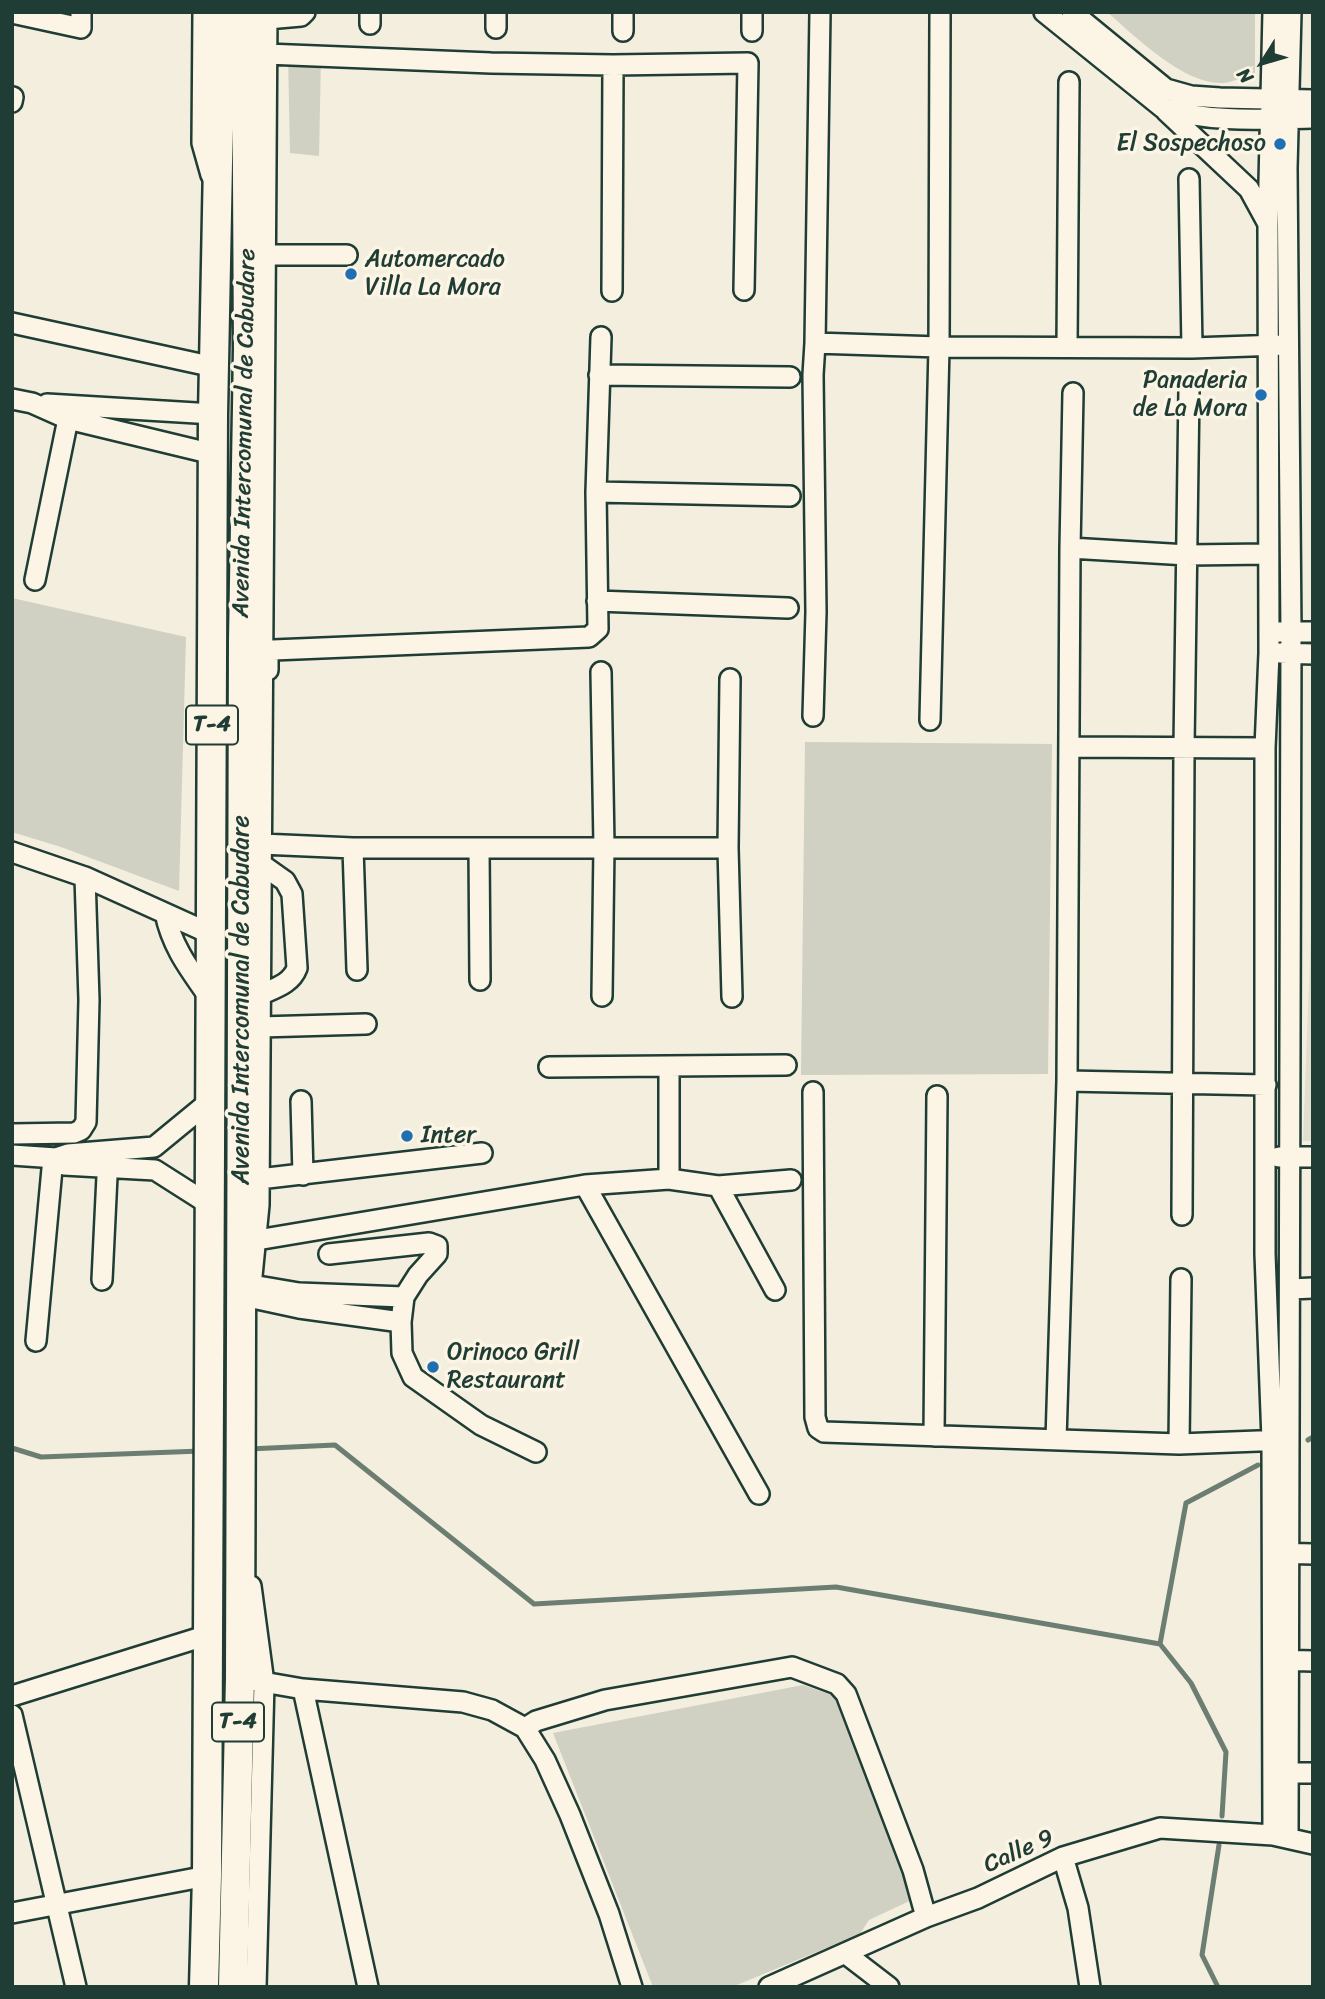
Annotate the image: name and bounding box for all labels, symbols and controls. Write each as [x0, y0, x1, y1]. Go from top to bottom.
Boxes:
north arrow [1227, 28, 1297, 98]
text: N [1228, 61, 1262, 91]
place label: El Sospechoso [1117, 130, 1266, 158]
marker: El Sospechoso [1272, 136, 1288, 152]
place label: Automercado Villa La Mora [365, 246, 505, 302]
street label: Avenida Intercomunal de Cabudare [227, 248, 263, 618]
marker: Automercado Villa La Mora [343, 266, 359, 282]
place label: Panaderia de La Mora [1133, 367, 1247, 423]
marker: Panaderia de La Mora [1253, 387, 1269, 403]
road number: T-4 [186, 706, 238, 744]
street label: Avenida Intercomunal de Cabudare [228, 815, 256, 1185]
place label: Inter [421, 1122, 476, 1150]
marker: Inter [399, 1128, 415, 1144]
place label: Orinoco Grill Restaurant [447, 1339, 579, 1395]
marker: Orinoco Grill Restaurant [425, 1359, 441, 1375]
road number: T-4 [212, 1702, 264, 1742]
street label: Calle 9 [979, 1824, 1059, 1880]

